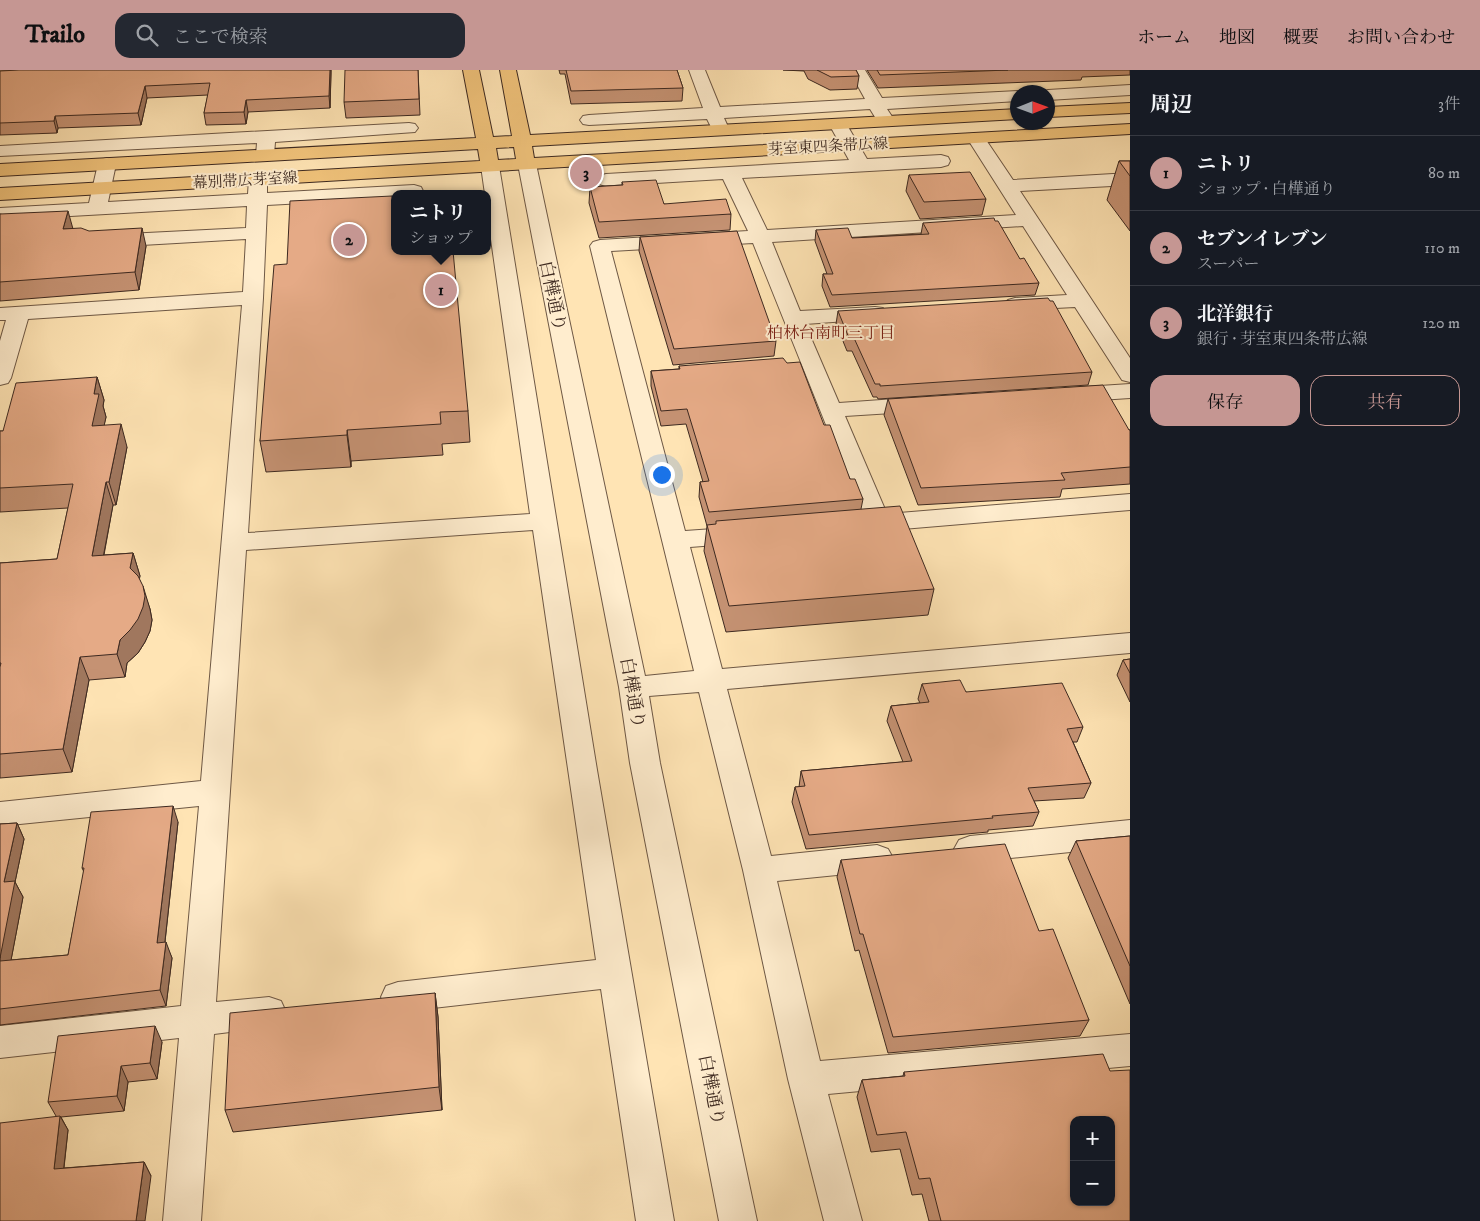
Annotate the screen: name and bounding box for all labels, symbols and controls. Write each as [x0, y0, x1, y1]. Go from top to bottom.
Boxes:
search box [115, 13, 465, 58]
text: Trailo [25, 20, 85, 50]
icon: search [133, 21, 161, 49]
text: ここで検索 [173, 26, 268, 49]
text: ホーム [1137, 27, 1191, 49]
text: 地図 [1219, 27, 1255, 49]
text: 概要 [1283, 27, 1319, 49]
text: お問い合わせ [1347, 27, 1455, 49]
north arrow [1010, 85, 1055, 130]
text: 周辺 [1150, 92, 1192, 118]
text: 3件 [1438, 94, 1460, 114]
street label: 芽室東四条帯広線 [768, 134, 888, 159]
text: ニトリ [1197, 153, 1254, 176]
pin: 3 [570, 154, 602, 192]
text: 1 [1163, 163, 1169, 183]
text: 80 m [1428, 163, 1460, 183]
street label: 幕別帯広芽室線 [192, 168, 298, 193]
text: ショップ · 白樺通り [1197, 179, 1335, 199]
popup [391, 190, 491, 255]
text: ニトリ [409, 202, 466, 225]
pin: 2 [333, 221, 365, 259]
text: ショップ [409, 228, 473, 248]
text: セブンイレブン [1197, 228, 1328, 251]
text: 2 [1162, 238, 1170, 258]
text: 110 m [1424, 238, 1460, 258]
text: スーパー [1197, 254, 1259, 274]
street label: 白樺通り [534, 259, 570, 334]
pin: 1 [425, 271, 457, 309]
text: 北洋銀行 [1197, 303, 1273, 326]
text: 3 [1163, 313, 1169, 333]
text: 120 m [1422, 313, 1460, 333]
district label: 柏林台南町三丁目 [767, 323, 895, 343]
text: 銀行 · 芽室東四条帯広線 [1197, 329, 1368, 349]
button: 保存 [1150, 375, 1300, 426]
button: 共有 [1310, 375, 1460, 426]
your location [649, 462, 675, 488]
street label: 白樺通り [615, 656, 649, 731]
street label: 白樺通り [693, 1053, 729, 1128]
map controls [1070, 1116, 1115, 1206]
button: + [1070, 1116, 1115, 1161]
button: − [1070, 1161, 1115, 1206]

